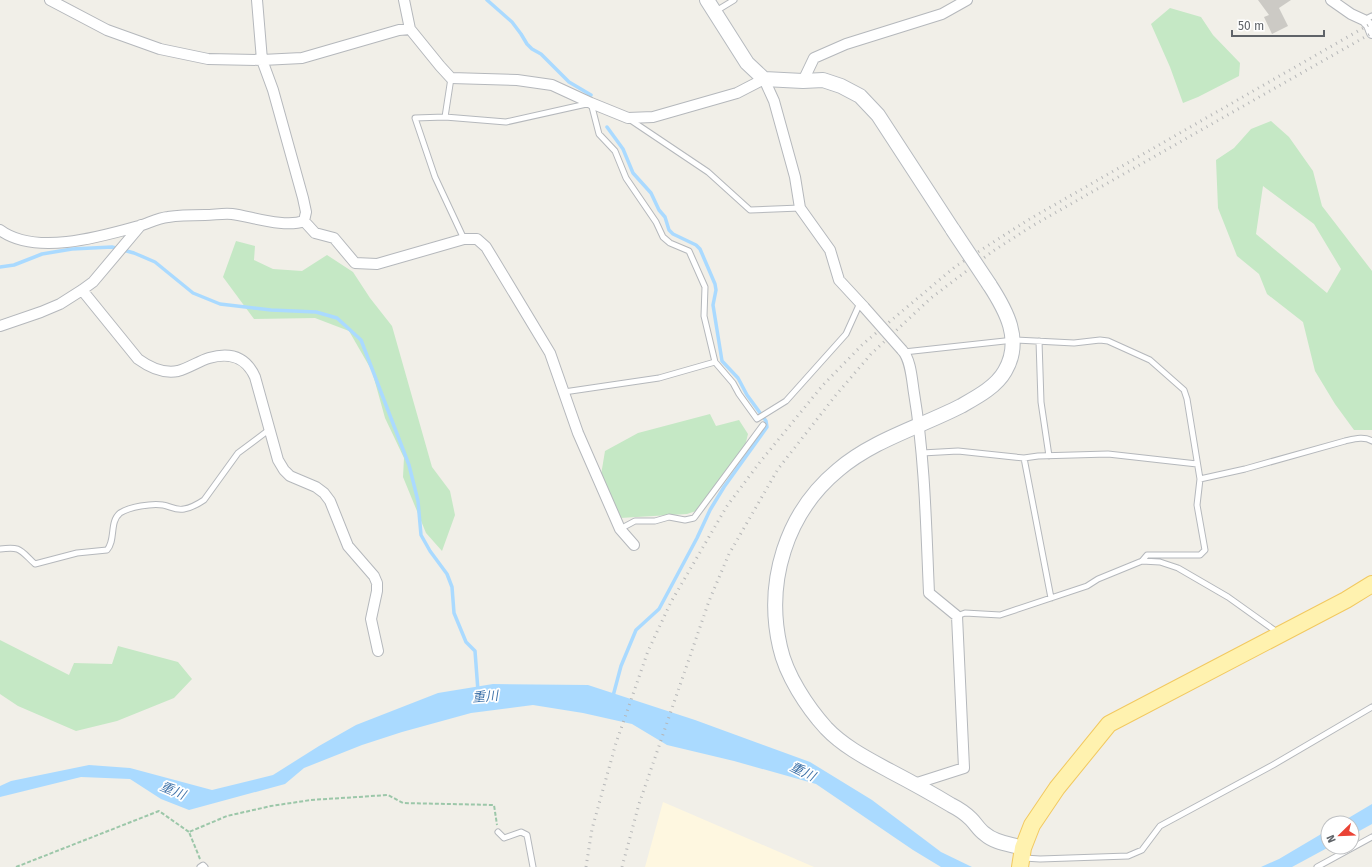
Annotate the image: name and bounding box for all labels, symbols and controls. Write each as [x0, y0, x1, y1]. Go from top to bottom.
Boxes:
scale bar [1232, 12, 1324, 38]
text: 50 m [1238, 19, 1264, 33]
water label: 重川 [471, 688, 501, 705]
water label: 重川 [788, 759, 820, 785]
water label: 重川 [158, 778, 190, 803]
north arrow [1320, 815, 1360, 855]
text: N [1324, 833, 1339, 845]

